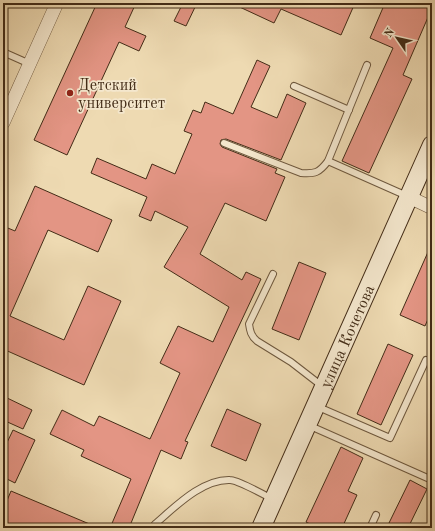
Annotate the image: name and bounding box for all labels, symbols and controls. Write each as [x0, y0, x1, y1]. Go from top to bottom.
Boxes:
north arrow [377, 18, 417, 58]
text: N [383, 26, 397, 40]
place label: Детский университет [78, 78, 165, 112]
marker: Детский университет [65, 88, 75, 98]
street label: улица Кочетова [318, 283, 379, 391]

